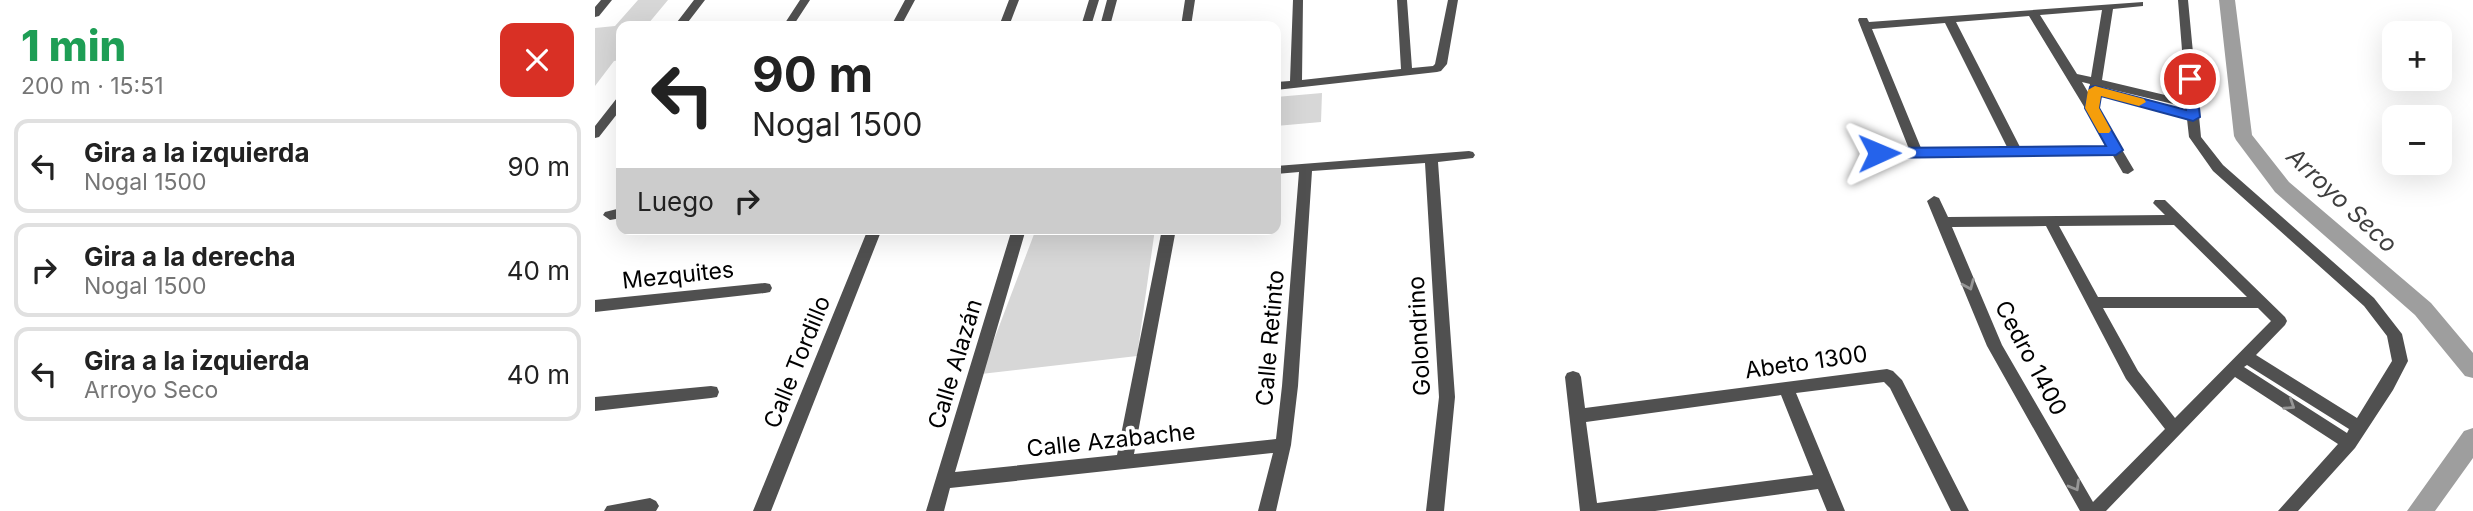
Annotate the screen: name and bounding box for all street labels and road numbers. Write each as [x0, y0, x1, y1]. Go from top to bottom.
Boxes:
street label: Mezquites [621, 255, 735, 295]
street label: Calle Retinto [1250, 269, 1290, 407]
street label: Golondrino [1402, 275, 1436, 397]
street label: Calle Tordillo [758, 292, 836, 432]
street label: Calle Alazán [922, 296, 988, 432]
street label: Cedro 1400 [1989, 296, 2073, 420]
street label: Abeto 1300 [1743, 340, 1869, 384]
street label: Calle Azabache [1025, 417, 1197, 463]

